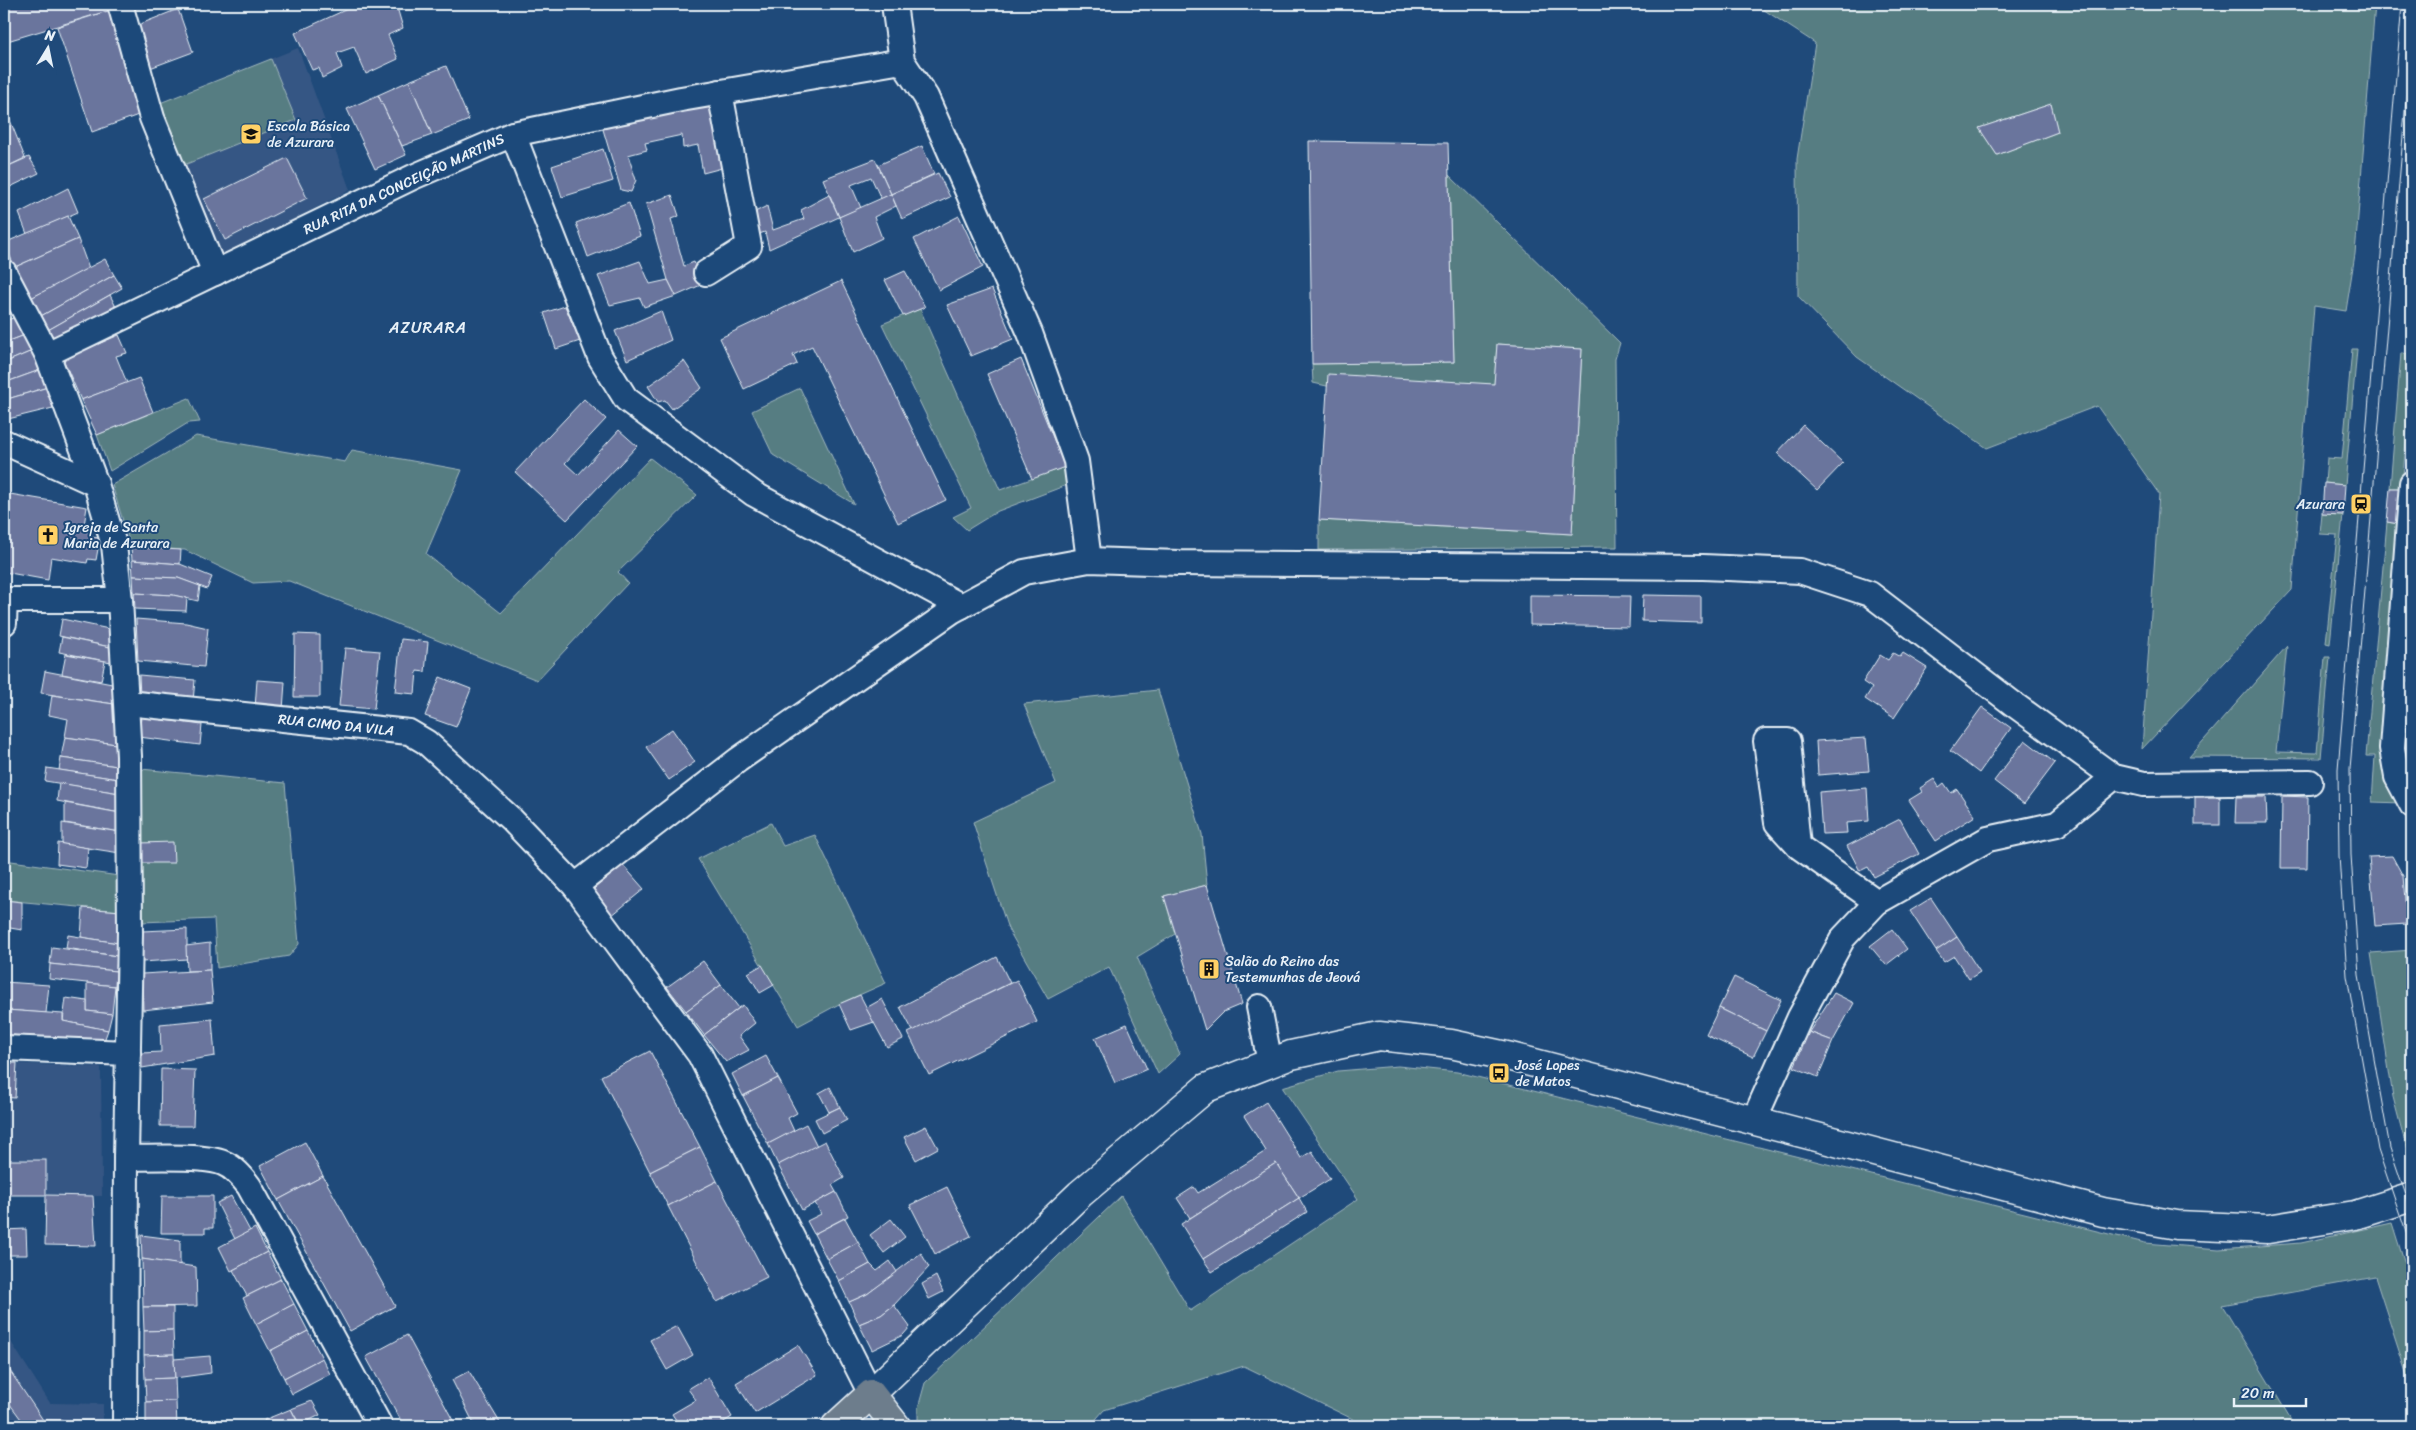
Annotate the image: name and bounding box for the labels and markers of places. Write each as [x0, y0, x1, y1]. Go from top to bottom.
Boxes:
place label: Escola Básica de Azurara [267, 114, 350, 155]
school or university icon: Escola Básica de Azurara [239, 122, 263, 146]
place label: Azurara [2295, 492, 2345, 517]
station icon: Azurara [2349, 492, 2373, 516]
place label: Igreja de Santa Maria de Azurara [63, 515, 170, 556]
church icon: Igreja de Santa Maria de Azurara [36, 523, 60, 547]
place label: Salão do Reino das Testemunhas de Jeová [1225, 949, 1360, 990]
building icon: Salão do Reino das Testemunhas de Jeová [1197, 957, 1221, 981]
place label: José Lopes de Matos [1514, 1053, 1580, 1094]
bus stop icon: José Lopes de Matos [1487, 1061, 1511, 1085]

